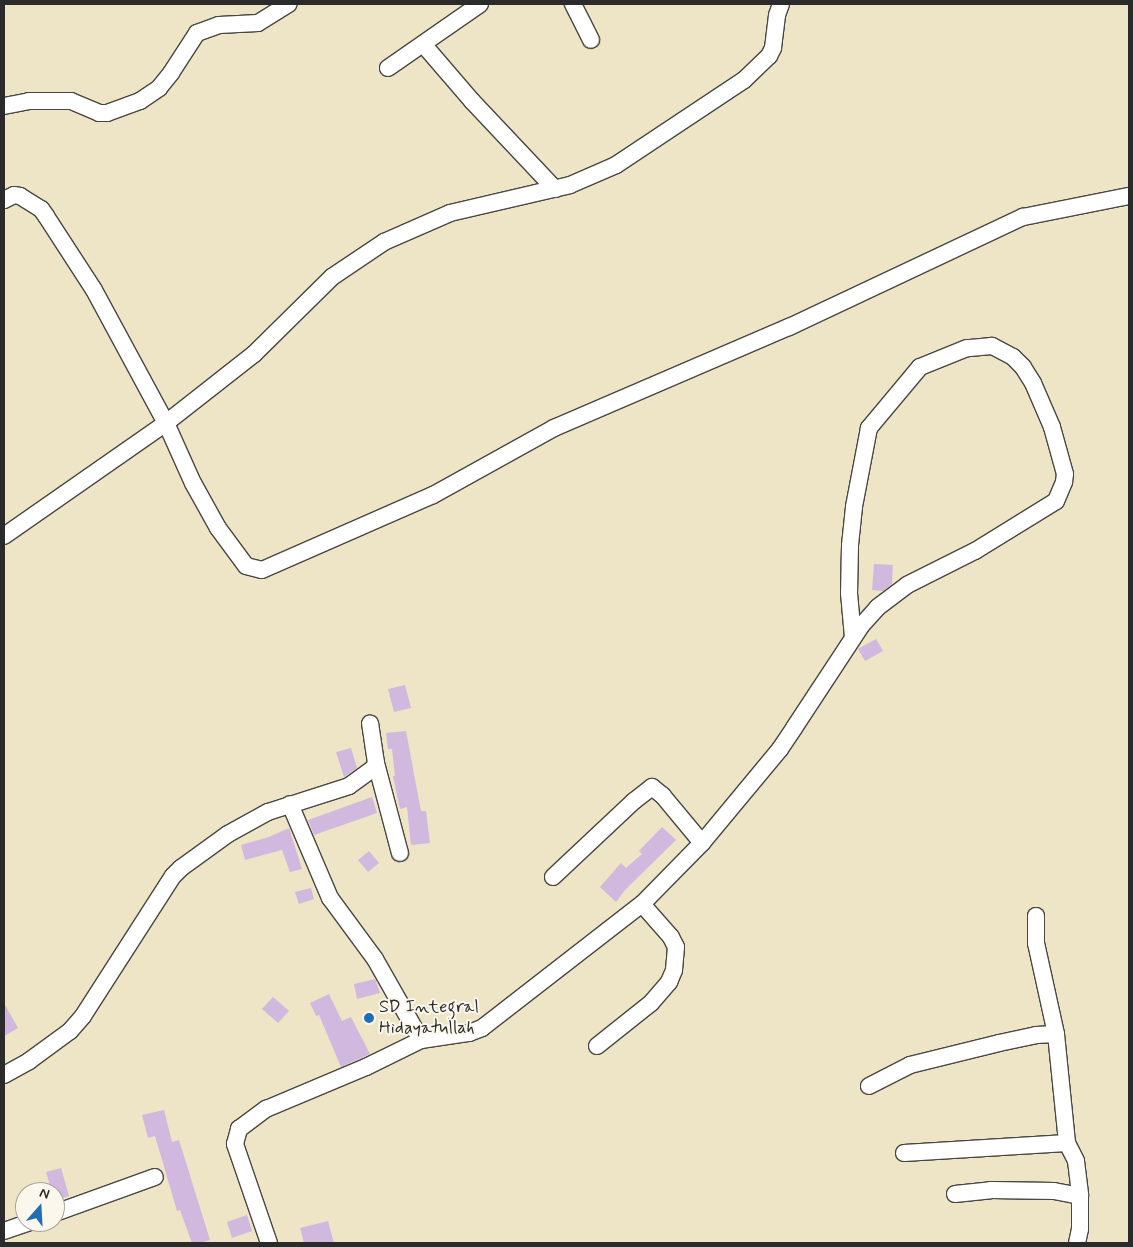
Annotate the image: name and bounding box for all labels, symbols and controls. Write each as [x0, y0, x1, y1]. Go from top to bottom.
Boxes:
place label: SD Integral Hidayatullah [379, 997, 475, 1040]
marker: SD Integral Hidayatullah [363, 1012, 375, 1024]
north arrow [15, 1182, 65, 1232]
text: N [37, 1184, 52, 1204]

